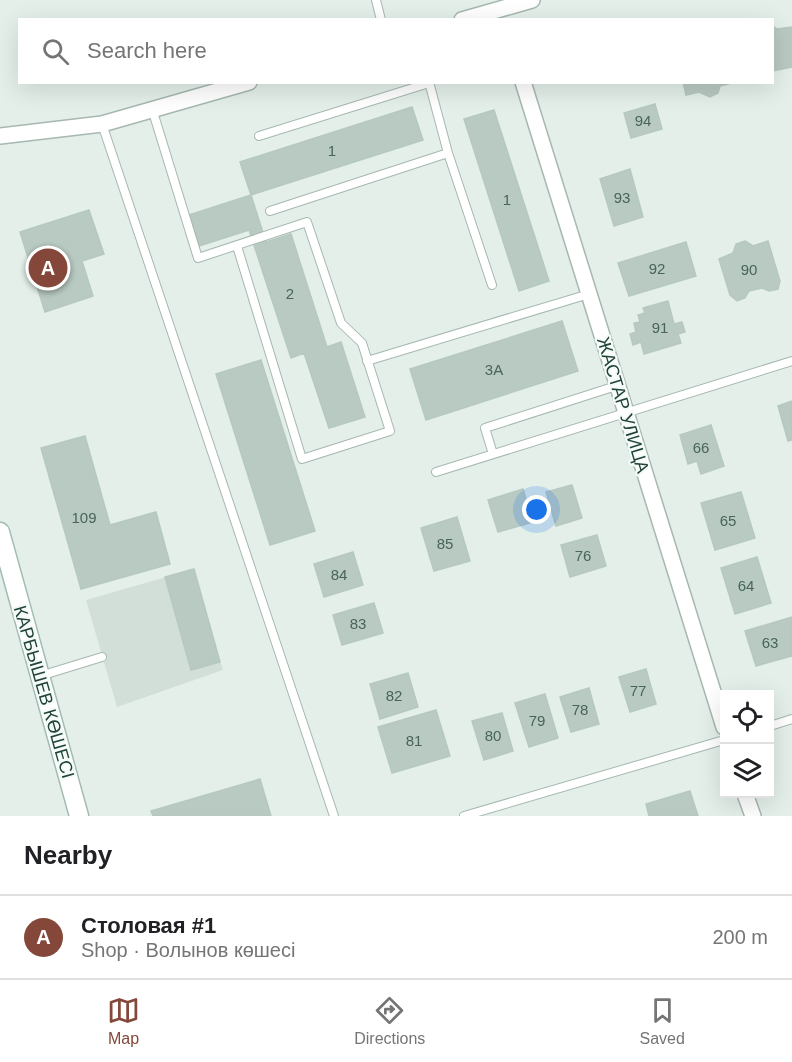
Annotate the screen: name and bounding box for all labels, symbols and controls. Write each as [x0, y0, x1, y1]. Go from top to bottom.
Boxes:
search box [18, 18, 774, 84]
icon: search [39, 35, 72, 68]
text: Search here [87, 38, 207, 63]
house number: 94 [635, 112, 651, 129]
house number: 1 [328, 142, 336, 159]
house number: 93 [614, 189, 630, 206]
house number: 1 [503, 191, 511, 208]
pin: A [28, 246, 68, 290]
house number: 92 [649, 260, 665, 277]
house number: 90 [741, 261, 757, 278]
house number: 2 [286, 285, 294, 302]
house number: 91 [652, 319, 668, 336]
street label: ЖАСТАР УЛИЦА [593, 335, 653, 475]
house number: 3А [485, 361, 503, 378]
house number: 66 [693, 439, 709, 456]
your location [522, 495, 551, 524]
house number: 109 [71, 509, 97, 526]
house number: 65 [720, 512, 736, 529]
house number: 85 [437, 535, 453, 552]
house number: 76 [575, 547, 591, 564]
house number: 84 [331, 566, 347, 583]
house number: 64 [738, 577, 754, 594]
street label: КАРБЫШЕВ КӨШЕСІ [10, 603, 78, 781]
house number: 83 [350, 615, 366, 632]
house number: 63 [762, 634, 778, 651]
house number: 77 [630, 682, 646, 699]
house number: 82 [386, 687, 402, 704]
map controls [720, 690, 774, 798]
button: locate [720, 690, 774, 744]
house number: 78 [572, 701, 588, 718]
house number: 79 [529, 712, 545, 729]
house number: 80 [485, 727, 501, 744]
house number: 81 [406, 732, 422, 749]
button: layers [720, 744, 774, 798]
text: Nearby [24, 840, 112, 870]
text: Столовая #1 [81, 913, 216, 938]
text: A [36, 926, 51, 948]
text: 200 m [712, 926, 768, 948]
text: Shop · Волынов көшесі [81, 939, 295, 961]
tab: Map [107, 994, 140, 1048]
tab: Directions [354, 994, 425, 1048]
tab: Saved [640, 994, 685, 1048]

